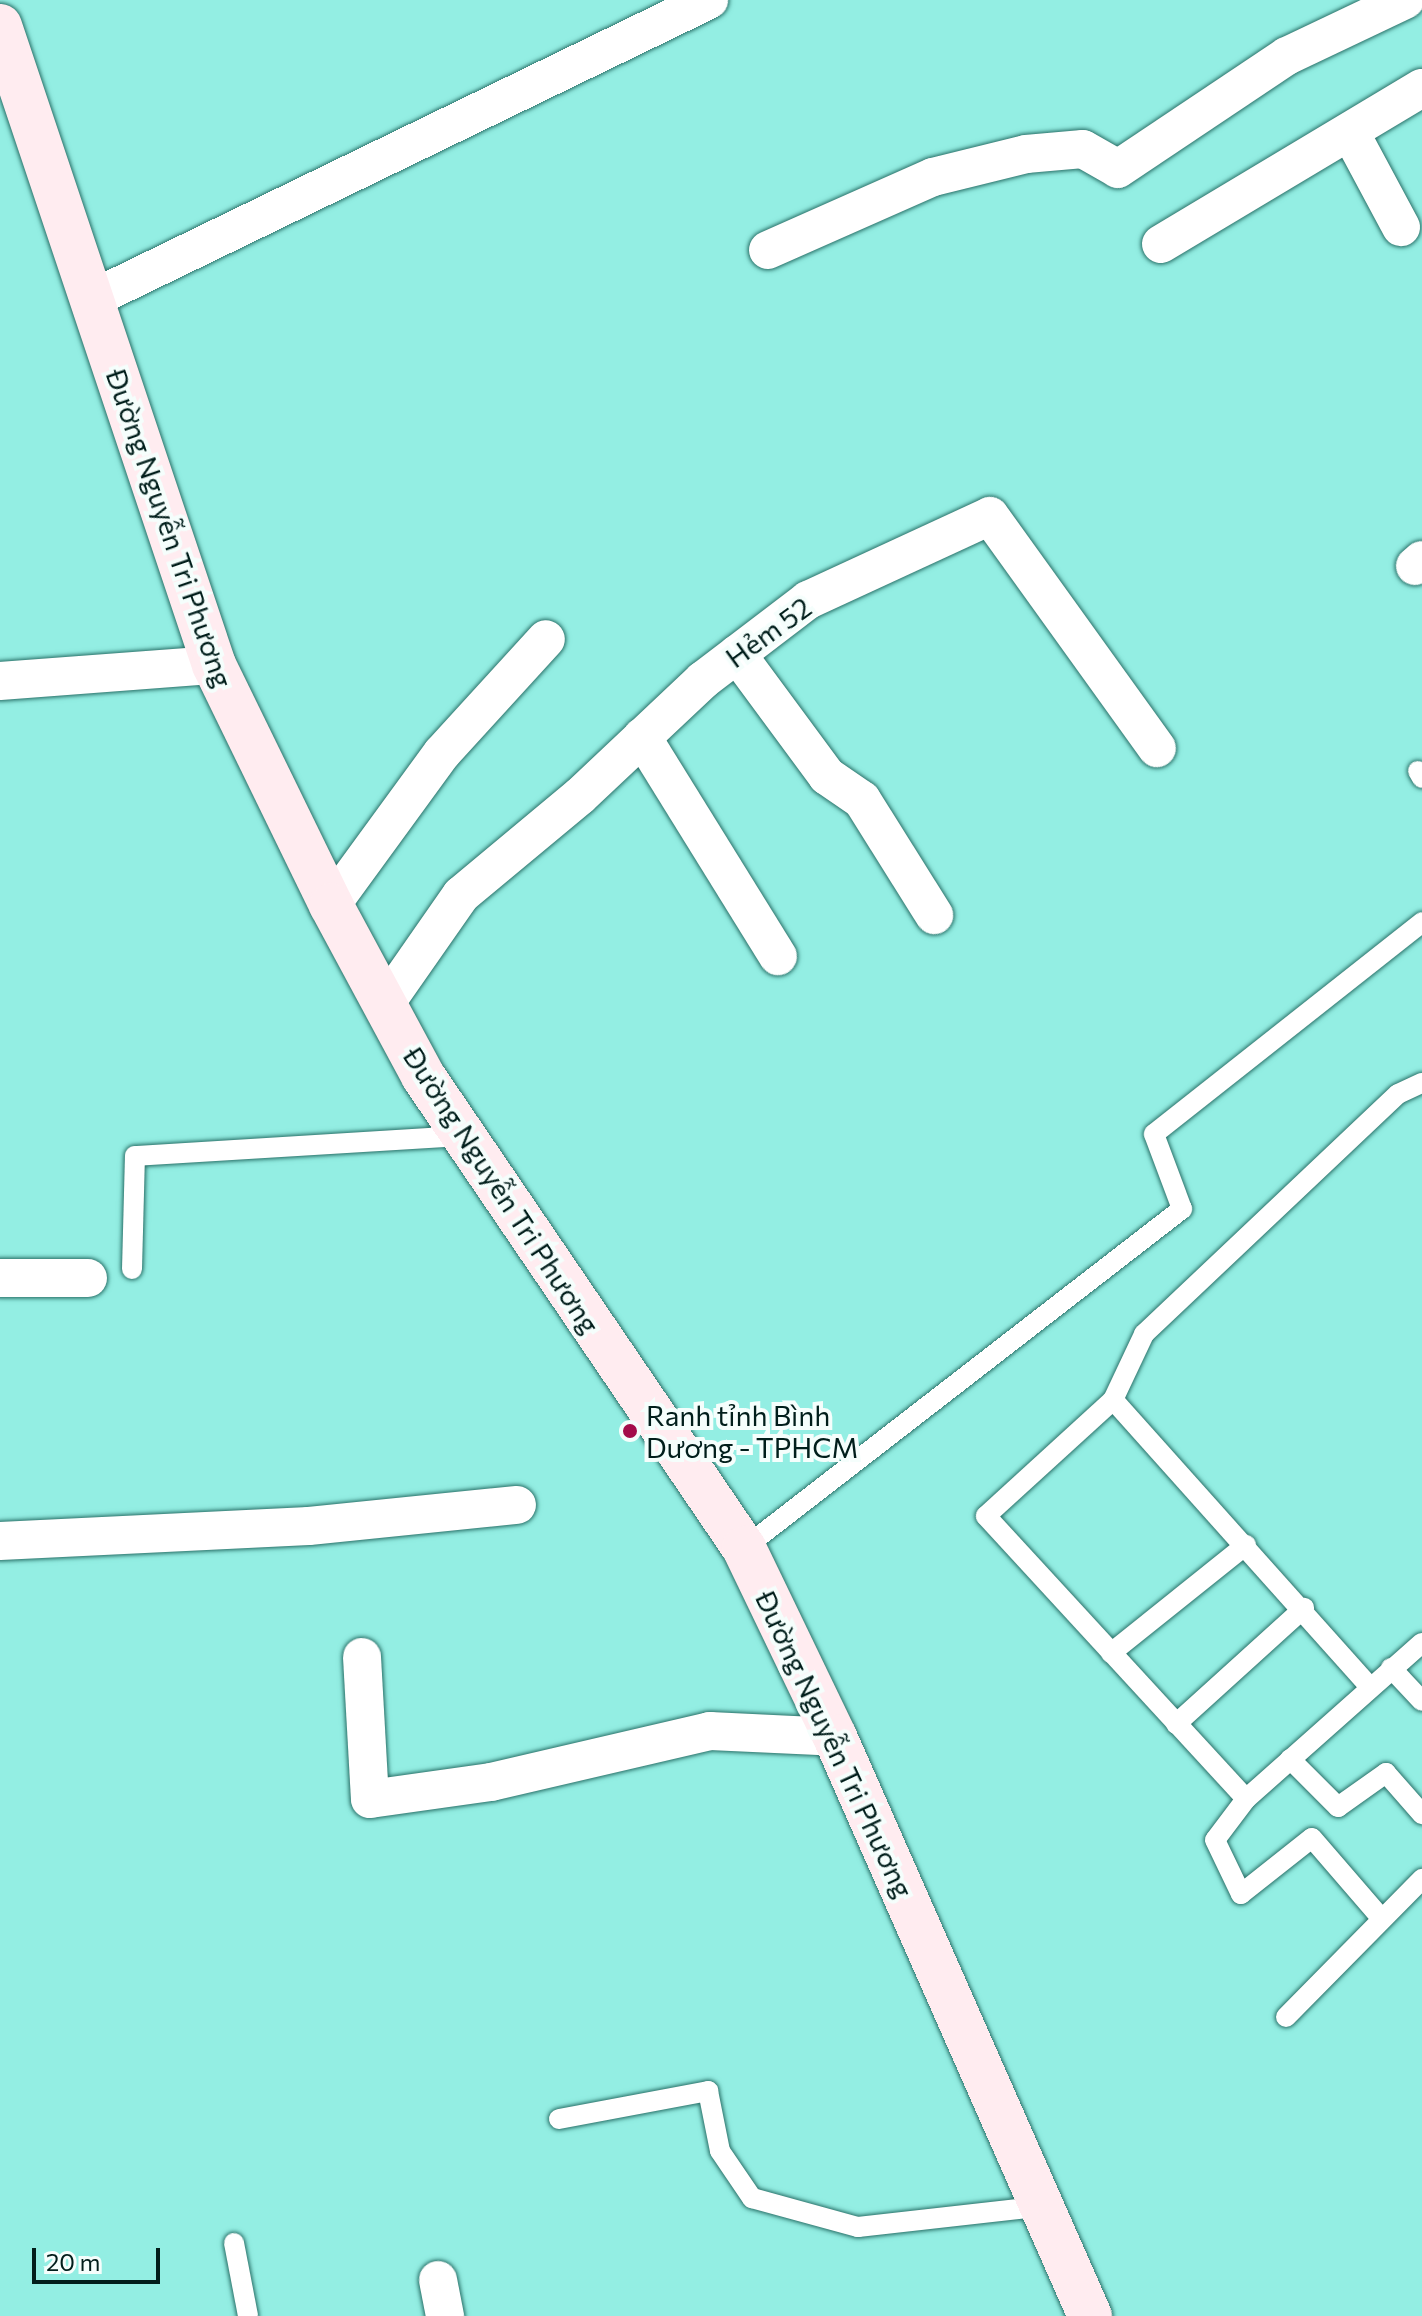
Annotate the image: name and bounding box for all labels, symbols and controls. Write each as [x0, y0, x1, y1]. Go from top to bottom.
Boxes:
street label: Đường Nguyễn Tri Phương [100, 364, 240, 692]
street label: Hẻm 52 [719, 590, 817, 674]
street label: Đường Nguyễn Tri Phương [397, 1041, 607, 1339]
place label: Ranh tỉnh Bình Dương - TPHCM [646, 1398, 858, 1464]
marker: Ranh tỉnh Bình Dương - TPHCM [621, 1422, 639, 1440]
street label: Đường Nguyễn Tri Phương [749, 1585, 921, 1903]
scale bar [36, 2232, 164, 2282]
text: 20 m [46, 2247, 100, 2276]

